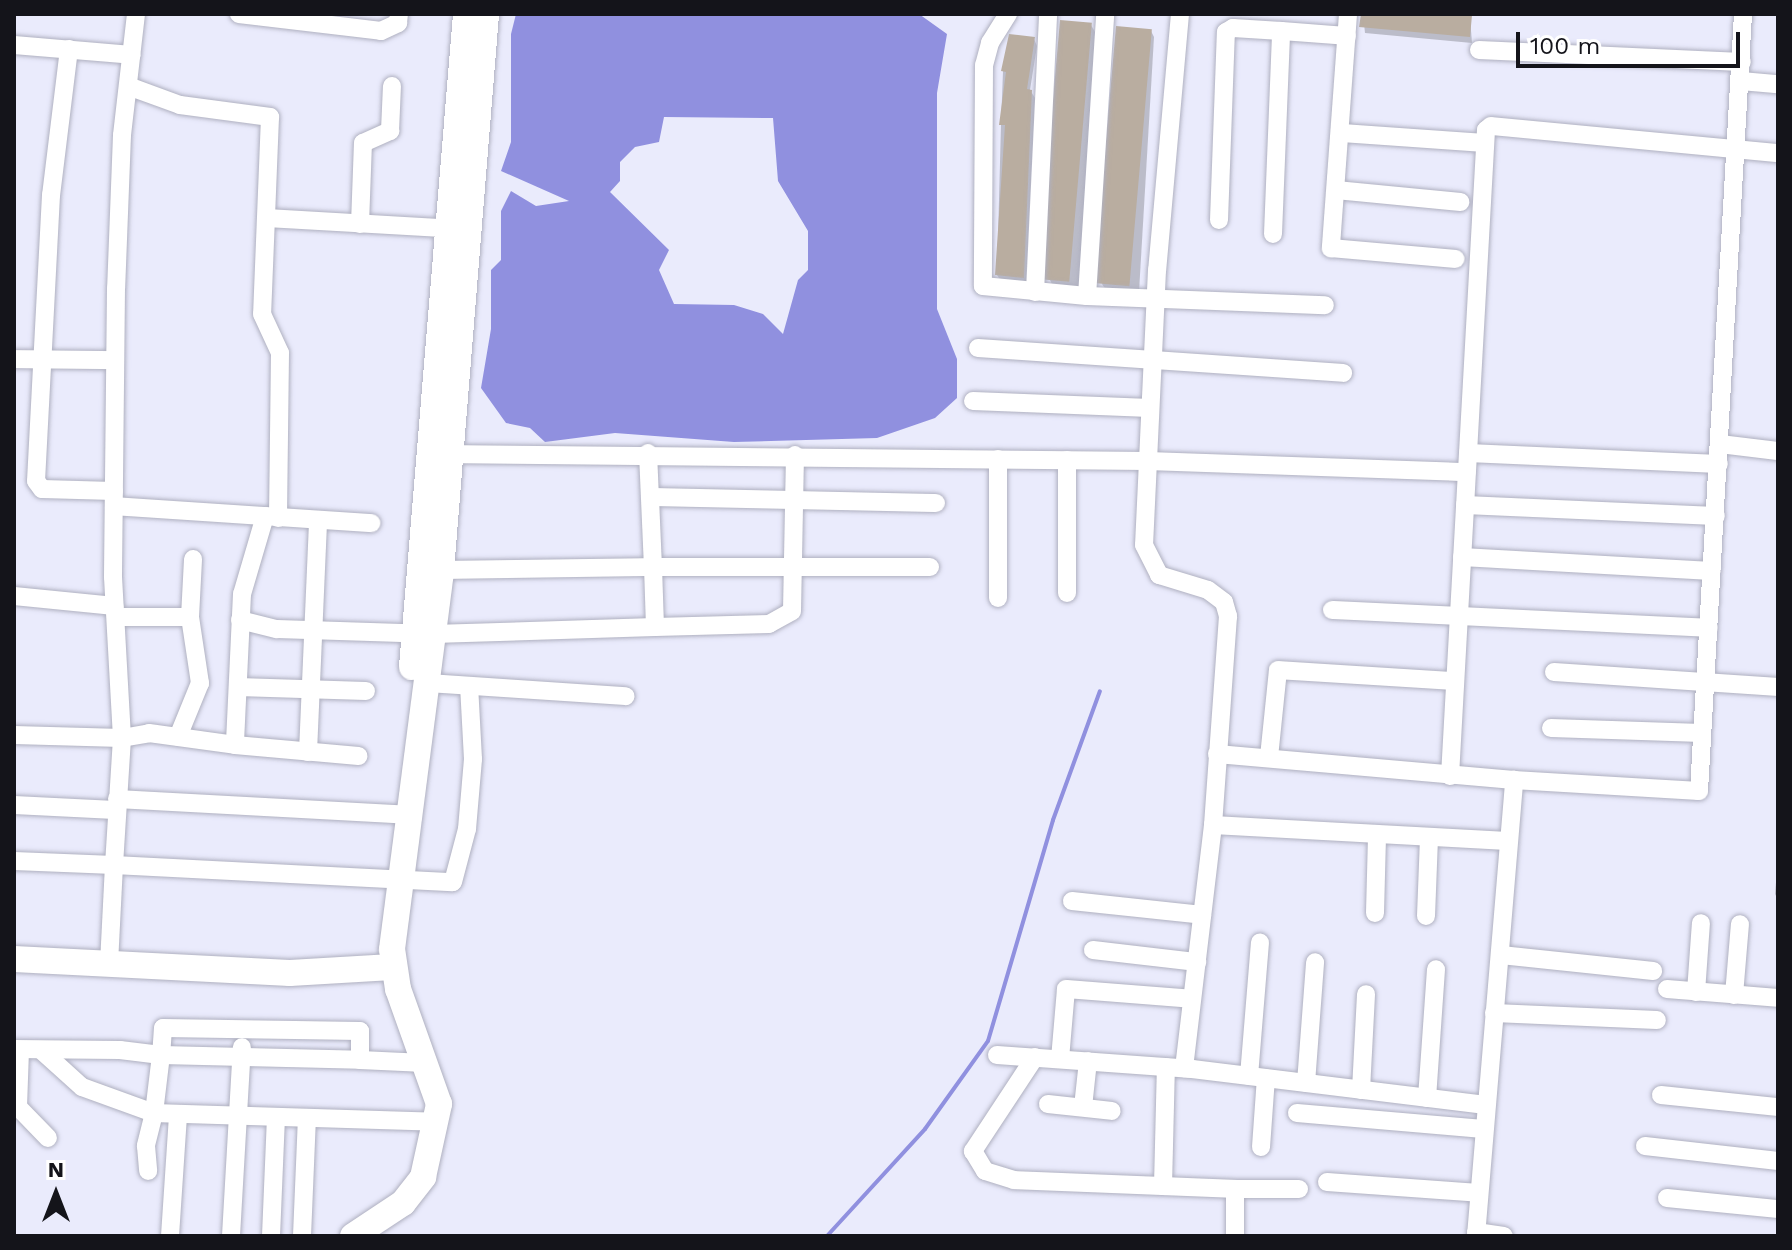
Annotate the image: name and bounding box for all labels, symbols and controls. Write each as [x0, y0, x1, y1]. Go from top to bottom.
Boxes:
scale bar [1520, 16, 1744, 66]
text: 100 m [1530, 32, 1600, 60]
north arrow [16, 1154, 96, 1234]
text: N [48, 1157, 64, 1182]

